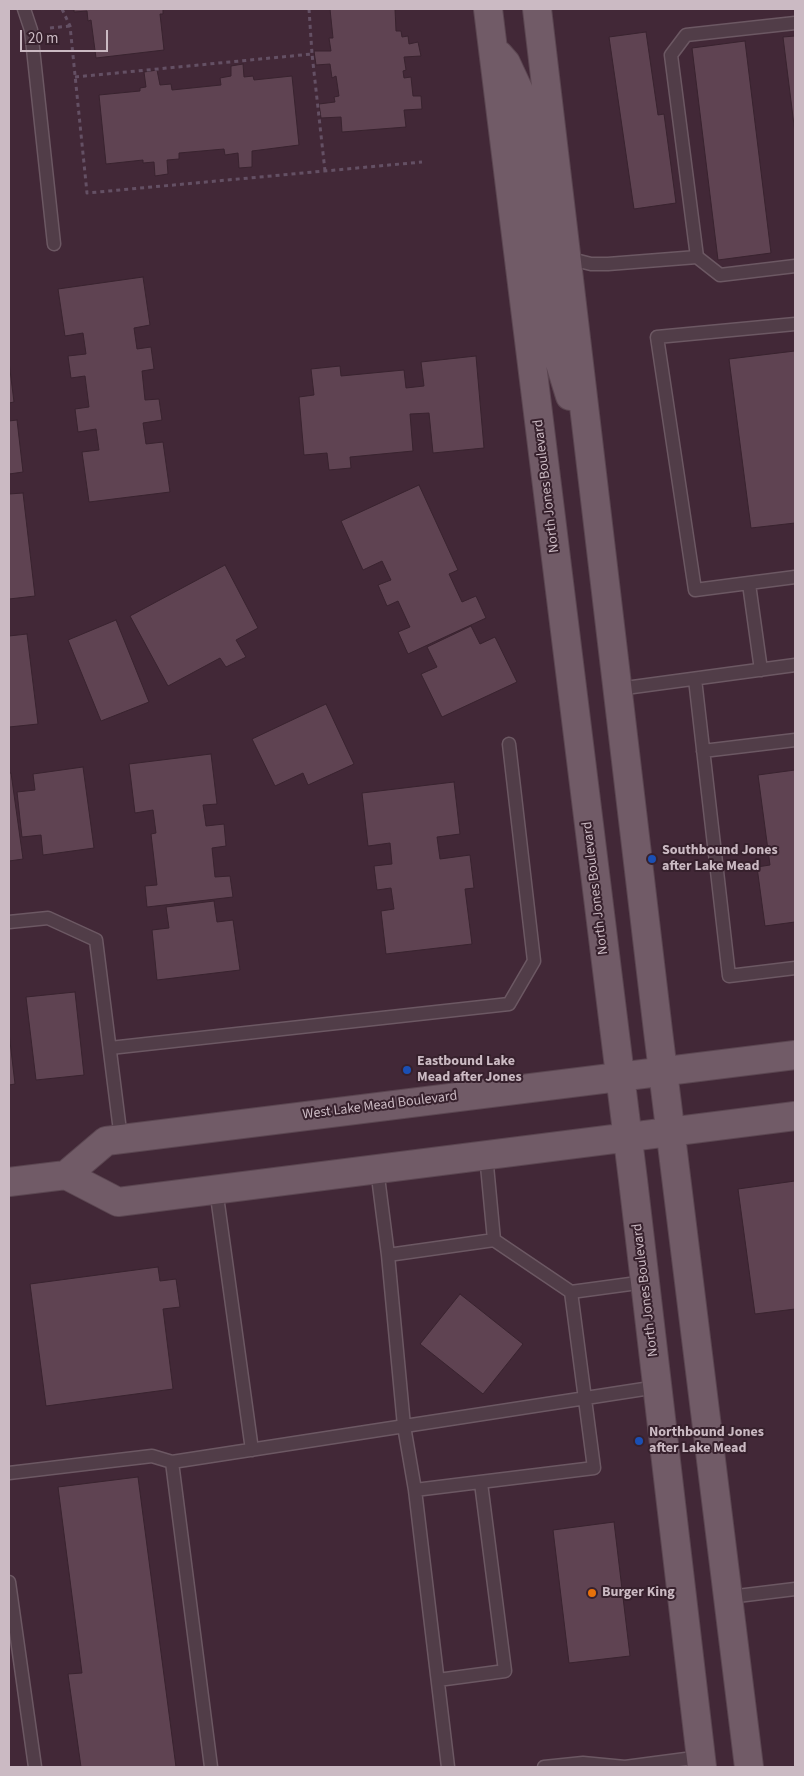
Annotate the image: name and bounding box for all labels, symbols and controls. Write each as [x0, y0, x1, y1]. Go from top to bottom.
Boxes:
scale bar [22, 20, 110, 52]
text: 20 m [28, 28, 58, 49]
street label: North Jones Boulevard [530, 418, 564, 554]
street label: North Jones Boulevard [579, 820, 613, 956]
place label: Southbound Jones after Lake Mead [662, 843, 778, 876]
marker: Southbound Jones after Lake Mead [646, 853, 658, 865]
place label: Eastbound Lake Mead after Jones [417, 1054, 522, 1086]
marker: Eastbound Lake Mead after Jones [401, 1064, 413, 1076]
street label: West Lake Mead Boulevard [302, 1088, 458, 1124]
street label: North Jones Boulevard [629, 1222, 663, 1358]
place label: Northbound Jones after Lake Mead [649, 1425, 764, 1458]
marker: Northbound Jones after Lake Mead [633, 1435, 645, 1447]
place label: Burger King [602, 1585, 675, 1601]
marker: Burger King [586, 1587, 598, 1599]

